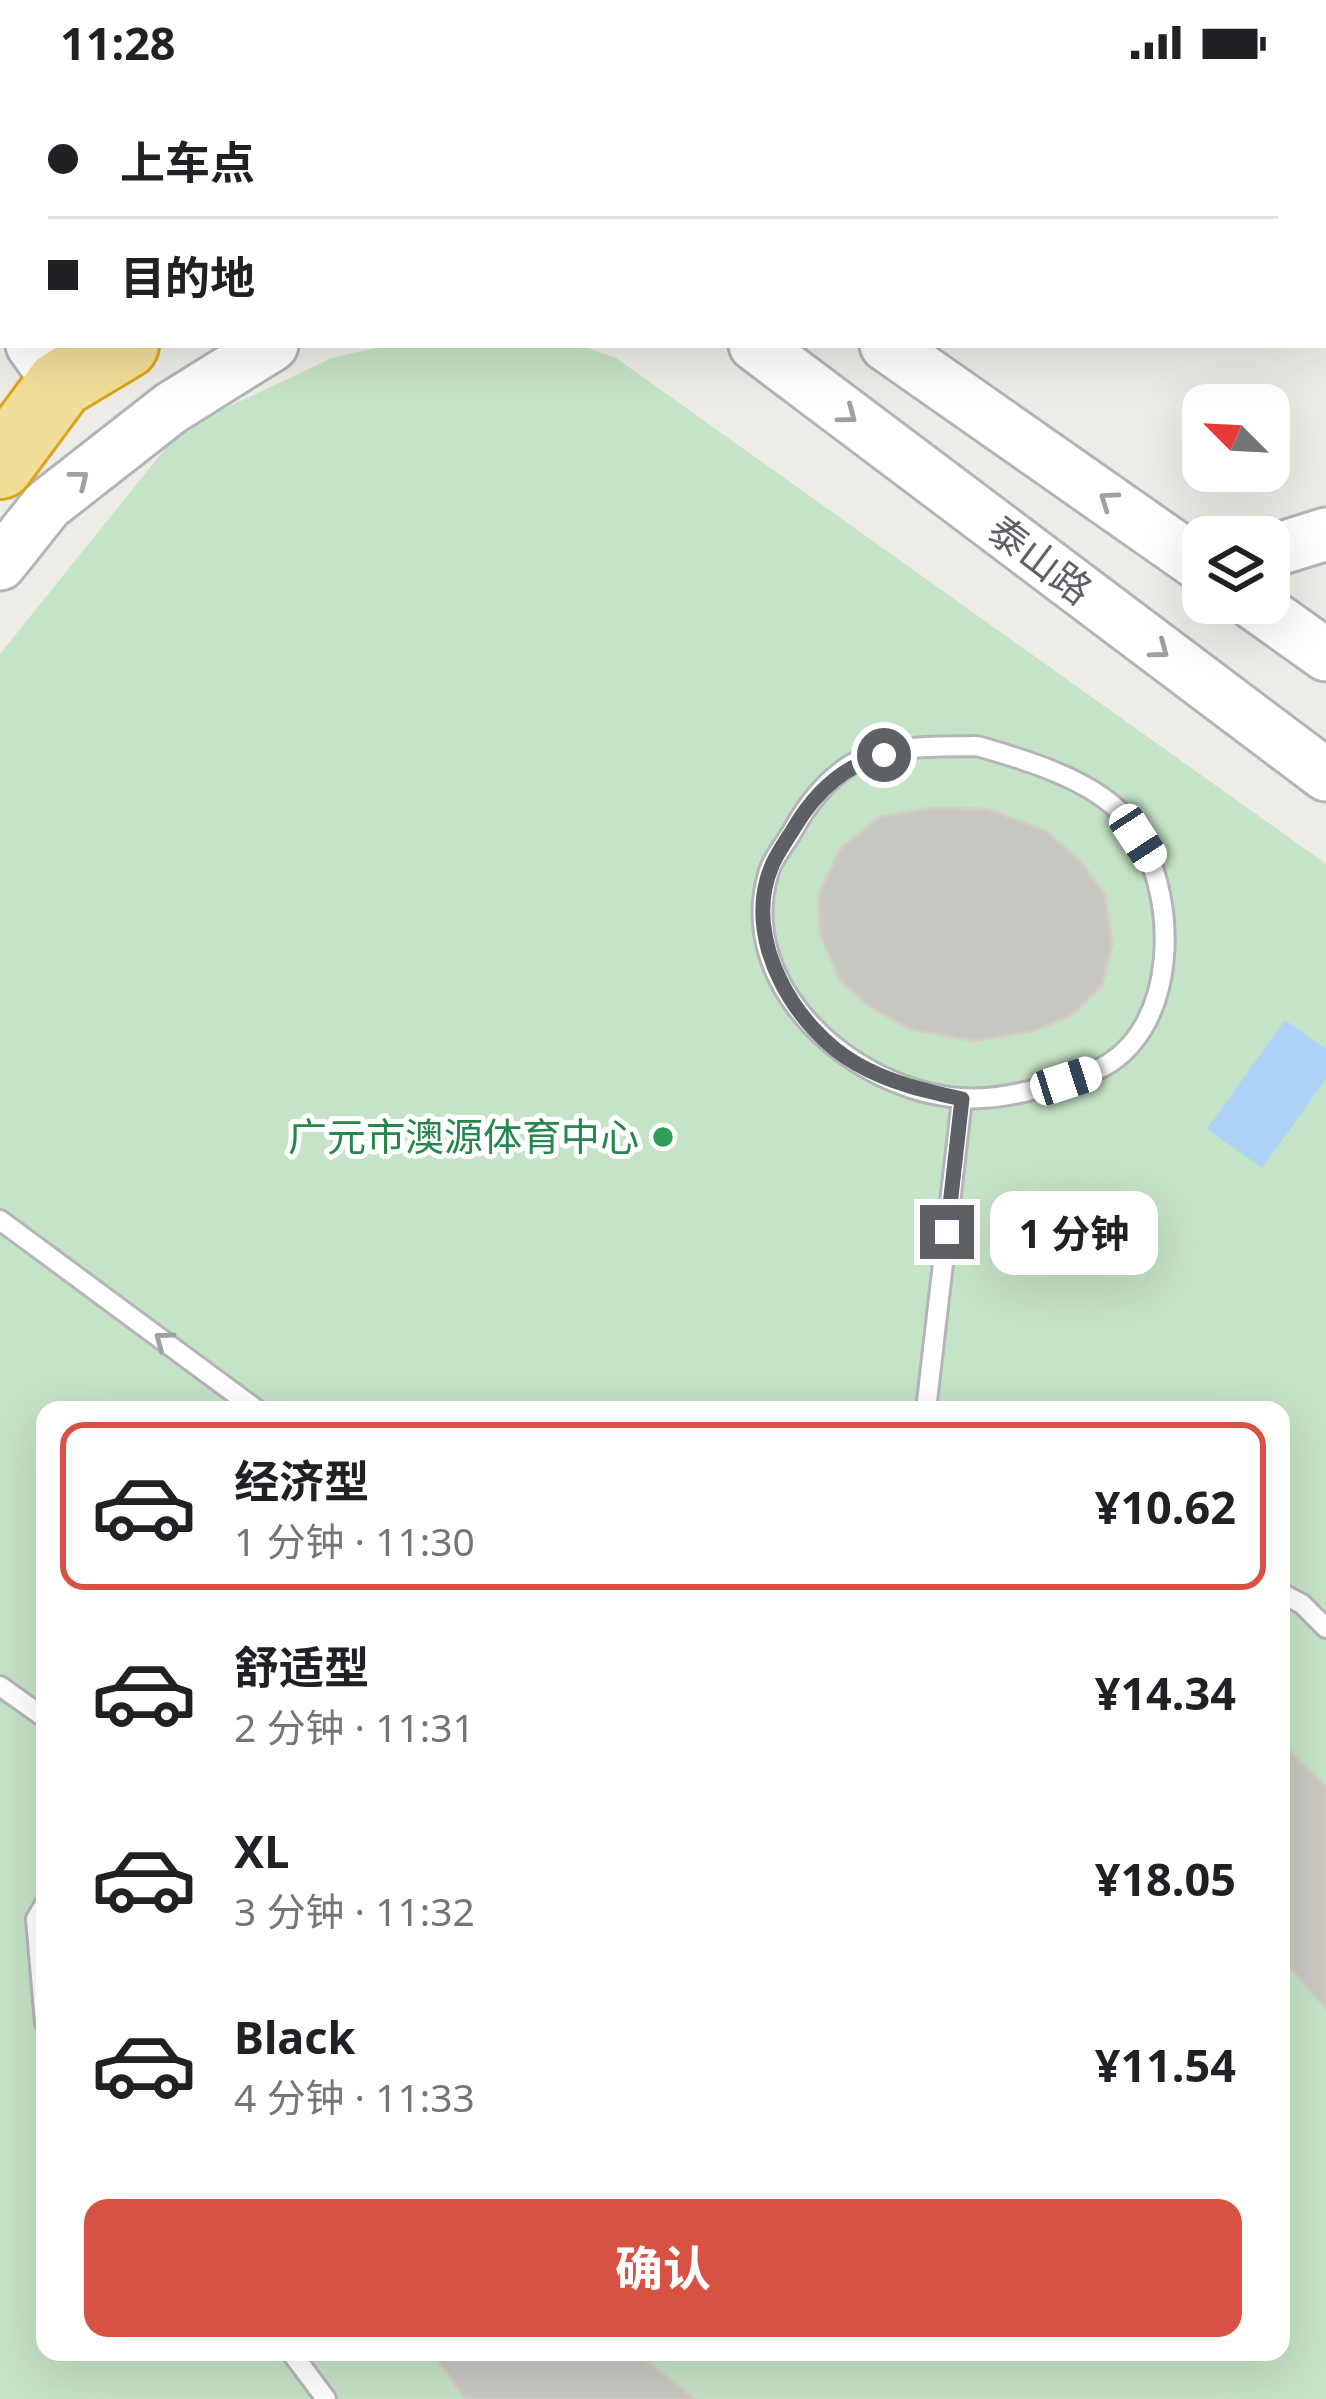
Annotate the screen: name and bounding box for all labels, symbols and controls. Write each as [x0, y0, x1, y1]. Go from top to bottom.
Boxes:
text: 11:28 [60, 12, 176, 73]
text: 上车点 [120, 131, 255, 192]
text: 目的地 [120, 246, 255, 307]
north arrow [1182, 384, 1290, 492]
map controls [1182, 384, 1290, 624]
one-way arrow [835, 401, 856, 423]
one-way arrow [66, 472, 88, 493]
one-way arrow [1099, 492, 1121, 514]
street label: 泰山路 [978, 502, 1104, 615]
button: layers [1182, 516, 1290, 624]
one-way arrow [1147, 635, 1168, 657]
route start [857, 728, 911, 782]
car [1103, 798, 1173, 878]
car [1026, 1053, 1106, 1109]
place label: 广元市澳源体育中心 [288, 1109, 639, 1162]
marker: 广元市澳源体育中心 [650, 1124, 676, 1150]
callout: 1 分钟 [989, 1190, 1157, 1274]
route end [920, 1205, 974, 1259]
text: 1 分钟 [1019, 1206, 1129, 1259]
one-way arrow [155, 1333, 176, 1355]
text: 经济型 [234, 1450, 369, 1511]
icon: car [90, 1452, 198, 1560]
text: ¥10.62 [1095, 1476, 1236, 1537]
text: 1 分钟 · 11:30 [234, 1514, 475, 1567]
text: 舒适型 [234, 1636, 369, 1697]
icon: car [90, 1638, 198, 1746]
text: ¥14.34 [1095, 1662, 1236, 1723]
text: 2 分钟 · 11:31 [234, 1700, 475, 1753]
text: XL [234, 1820, 289, 1881]
icon: car [90, 1824, 198, 1932]
text: ¥18.05 [1095, 1848, 1236, 1909]
text: 3 分钟 · 11:32 [234, 1884, 475, 1937]
text: Black [234, 2006, 355, 2067]
icon: car [90, 2010, 198, 2118]
text: ¥11.54 [1095, 2034, 1236, 2095]
text: 4 分钟 · 11:33 [234, 2070, 475, 2123]
button: 确认 [84, 2199, 1242, 2337]

